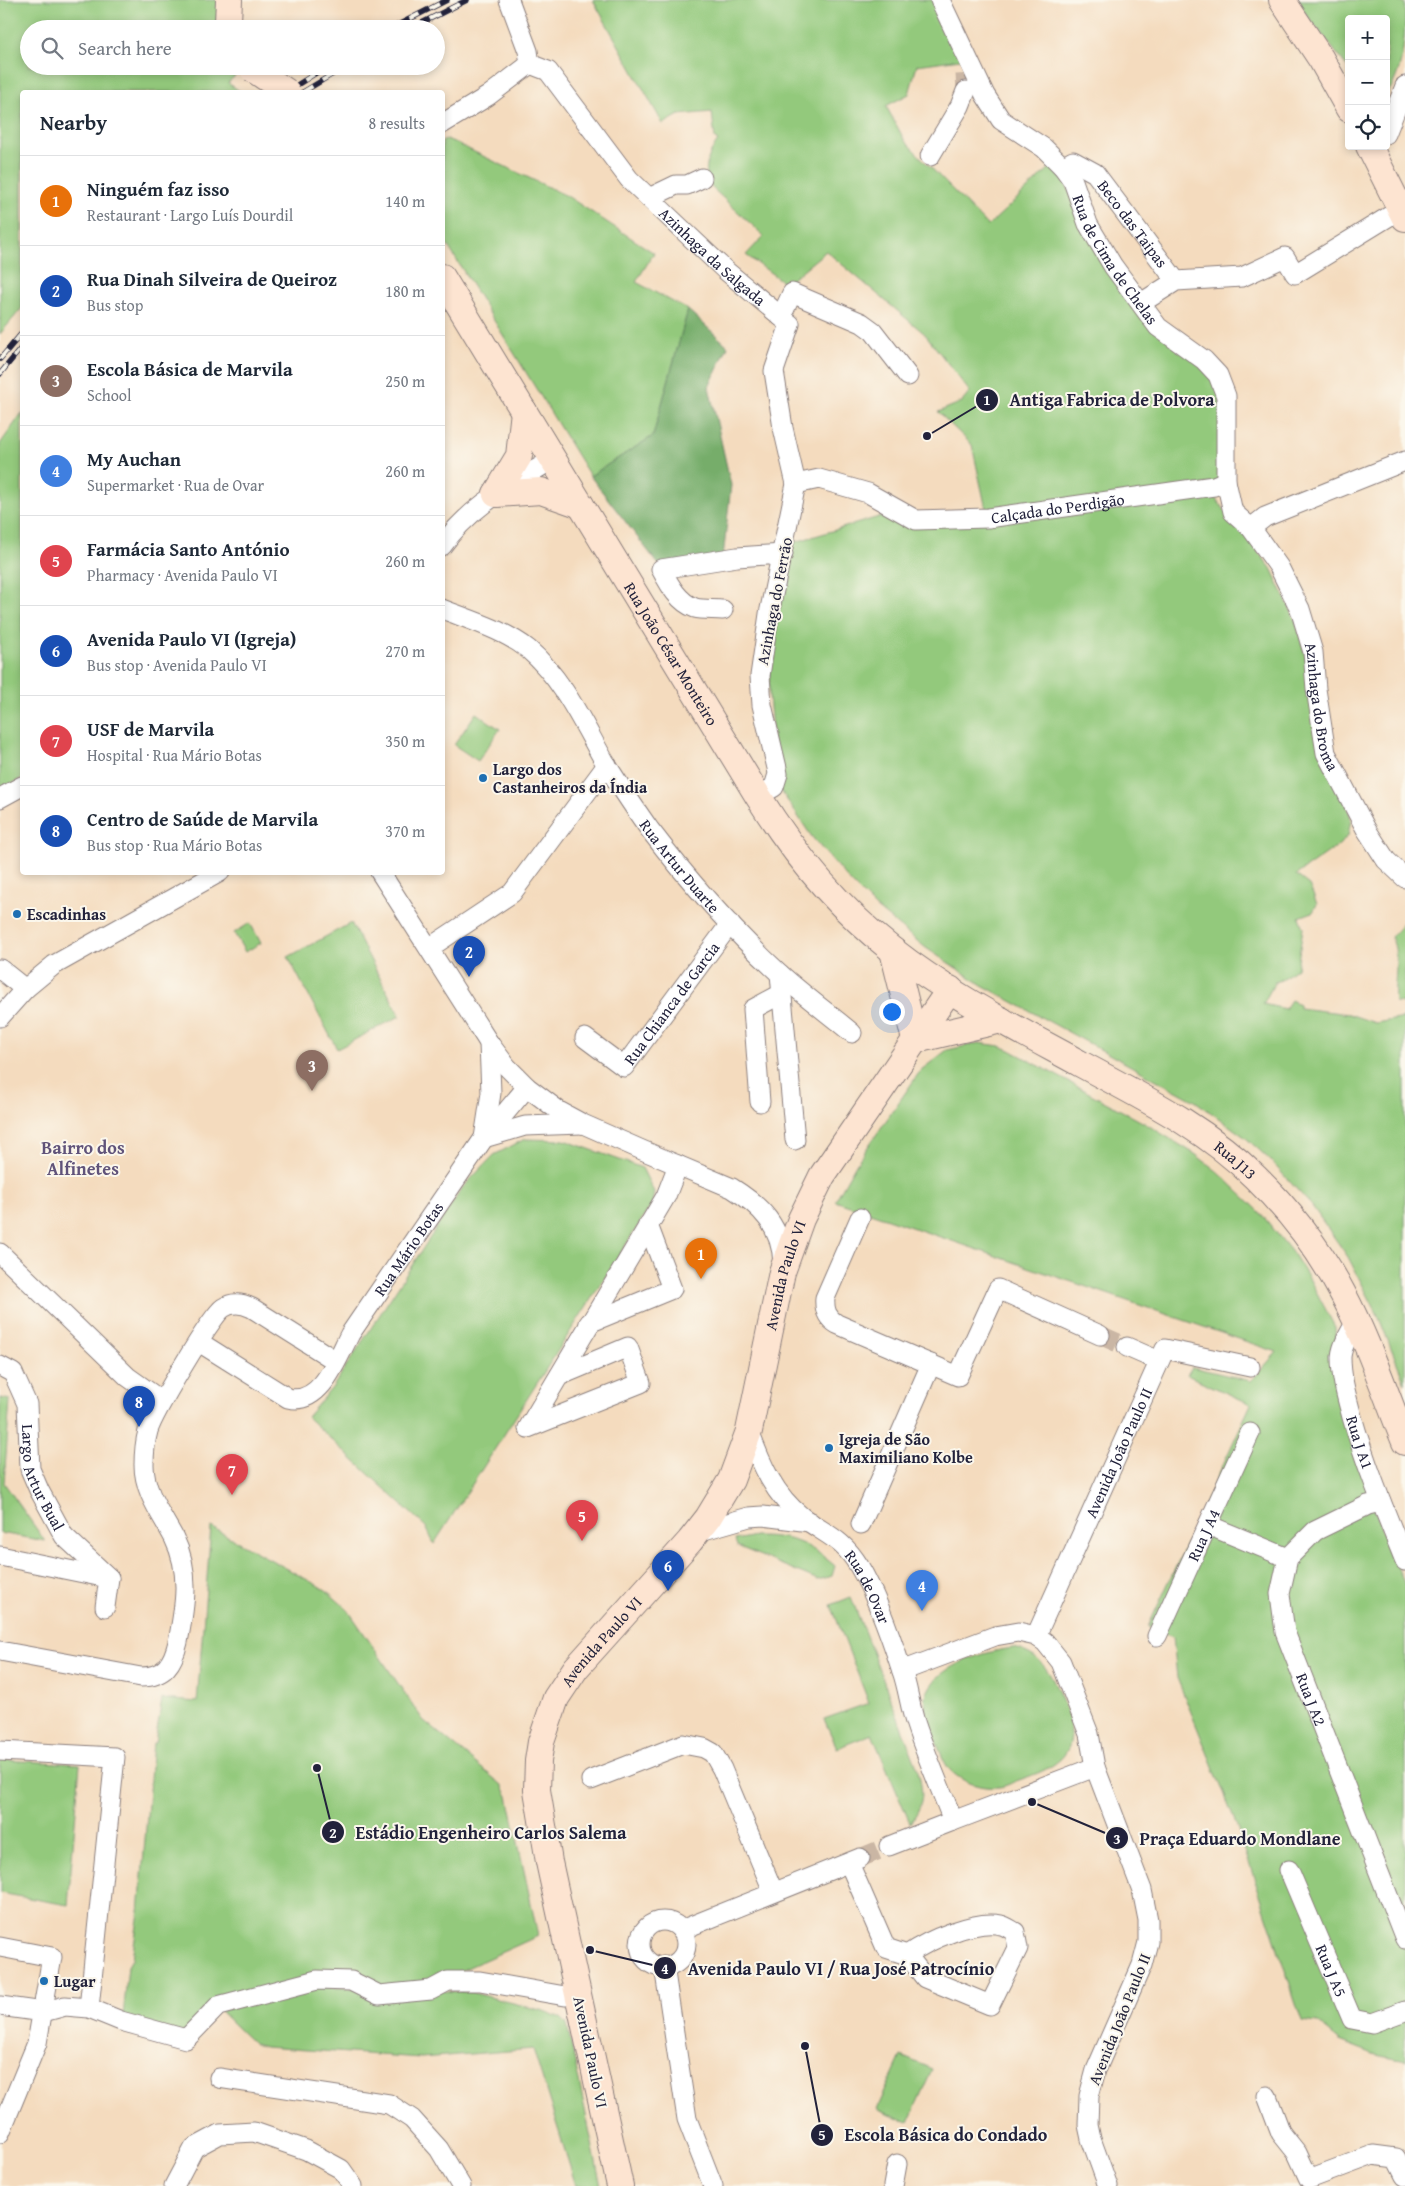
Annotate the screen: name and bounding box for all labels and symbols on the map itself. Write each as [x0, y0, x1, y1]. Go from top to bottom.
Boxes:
street label: Beco das Taipas [1092, 175, 1174, 273]
street label: Rua de Cima de Chelas [1067, 191, 1164, 329]
street label: Azinhaga da Salgada [654, 201, 771, 311]
callout: Antiga Fabrica de Polvora [975, 383, 1224, 416]
text: Antiga Fabrica de Polvora [1010, 386, 1215, 413]
text: 1 [983, 389, 991, 410]
street label: Calçada do Perdigão [989, 487, 1126, 529]
street label: Azinhaga do Ferrão [750, 535, 798, 667]
street label: Rua João César Monteiro [618, 577, 724, 730]
street label: Azinhaga do Broma [1299, 639, 1345, 775]
place label: Largo dos Castanheiros da Índia [493, 757, 648, 799]
marker: Largo dos Castanheiros da Índia [477, 772, 489, 784]
street label: Rua Artur Duarte [634, 814, 726, 918]
place label: Escadinhas [27, 902, 106, 926]
marker: Escadinhas [11, 908, 23, 920]
pin: 2 [453, 936, 485, 977]
street label: Rua Chianca de Garcia [618, 936, 725, 1070]
your location [879, 999, 905, 1025]
pin: 3 [296, 1050, 328, 1091]
district label: Bairro dos Alfinetes [41, 1134, 125, 1182]
street label: Rua J13 [1209, 1134, 1262, 1185]
street label: Rua Mário Botas [368, 1197, 449, 1301]
street label: Avenida Paulo VI [758, 1217, 812, 1332]
pin: 1 [685, 1238, 717, 1279]
street label: Avenida João Paulo II [1079, 1384, 1158, 1522]
pin: 8 [123, 1386, 155, 1427]
street label: Rua J A1 [1340, 1413, 1380, 1472]
street label: Largo Artur Bual [16, 1424, 71, 1535]
place label: Igreja de São Maximiliano Kolbe [839, 1427, 973, 1469]
marker: Igreja de São Maximiliano Kolbe [823, 1442, 835, 1454]
pin: 7 [216, 1454, 248, 1495]
pin: 5 [566, 1500, 598, 1541]
street label: Rua J A4 [1181, 1505, 1226, 1565]
street label: Rua de Ovar [839, 1544, 897, 1627]
pin: 6 [652, 1550, 684, 1591]
pin: 4 [906, 1570, 938, 1611]
street label: Avenida Paulo VI [555, 1590, 647, 1692]
street label: Rua J A2 [1290, 1669, 1332, 1729]
callout: Estádio Engenheiro Carlos Salema [321, 1816, 637, 1849]
text: Estádio Engenheiro Carlos Salema [356, 1819, 627, 1846]
text: 2 [329, 1822, 337, 1843]
callout: Praça Eduardo Mondlane [1105, 1822, 1351, 1855]
text: Praça Eduardo Mondlane [1139, 1825, 1341, 1852]
text: 3 [1113, 1828, 1121, 1849]
street label: Rua J A5 [1310, 1940, 1353, 2000]
street label: Avenida João Paulo II [1082, 1949, 1156, 2089]
callout: Avenida Paulo VI / Rua José Patrocínio [653, 1952, 1004, 1985]
text: Avenida Paulo VI / Rua José Patrocínio [688, 1955, 995, 1982]
text: 4 [661, 1958, 669, 1979]
place label: Lugar [54, 1969, 96, 1993]
marker: Lugar [38, 1975, 50, 1987]
street label: Avenida Paulo VI [567, 1994, 615, 2110]
callout: Escola Básica do Condado [810, 2118, 1057, 2151]
text: Escola Básica do Condado [845, 2121, 1048, 2148]
text: 5 [818, 2124, 826, 2145]

